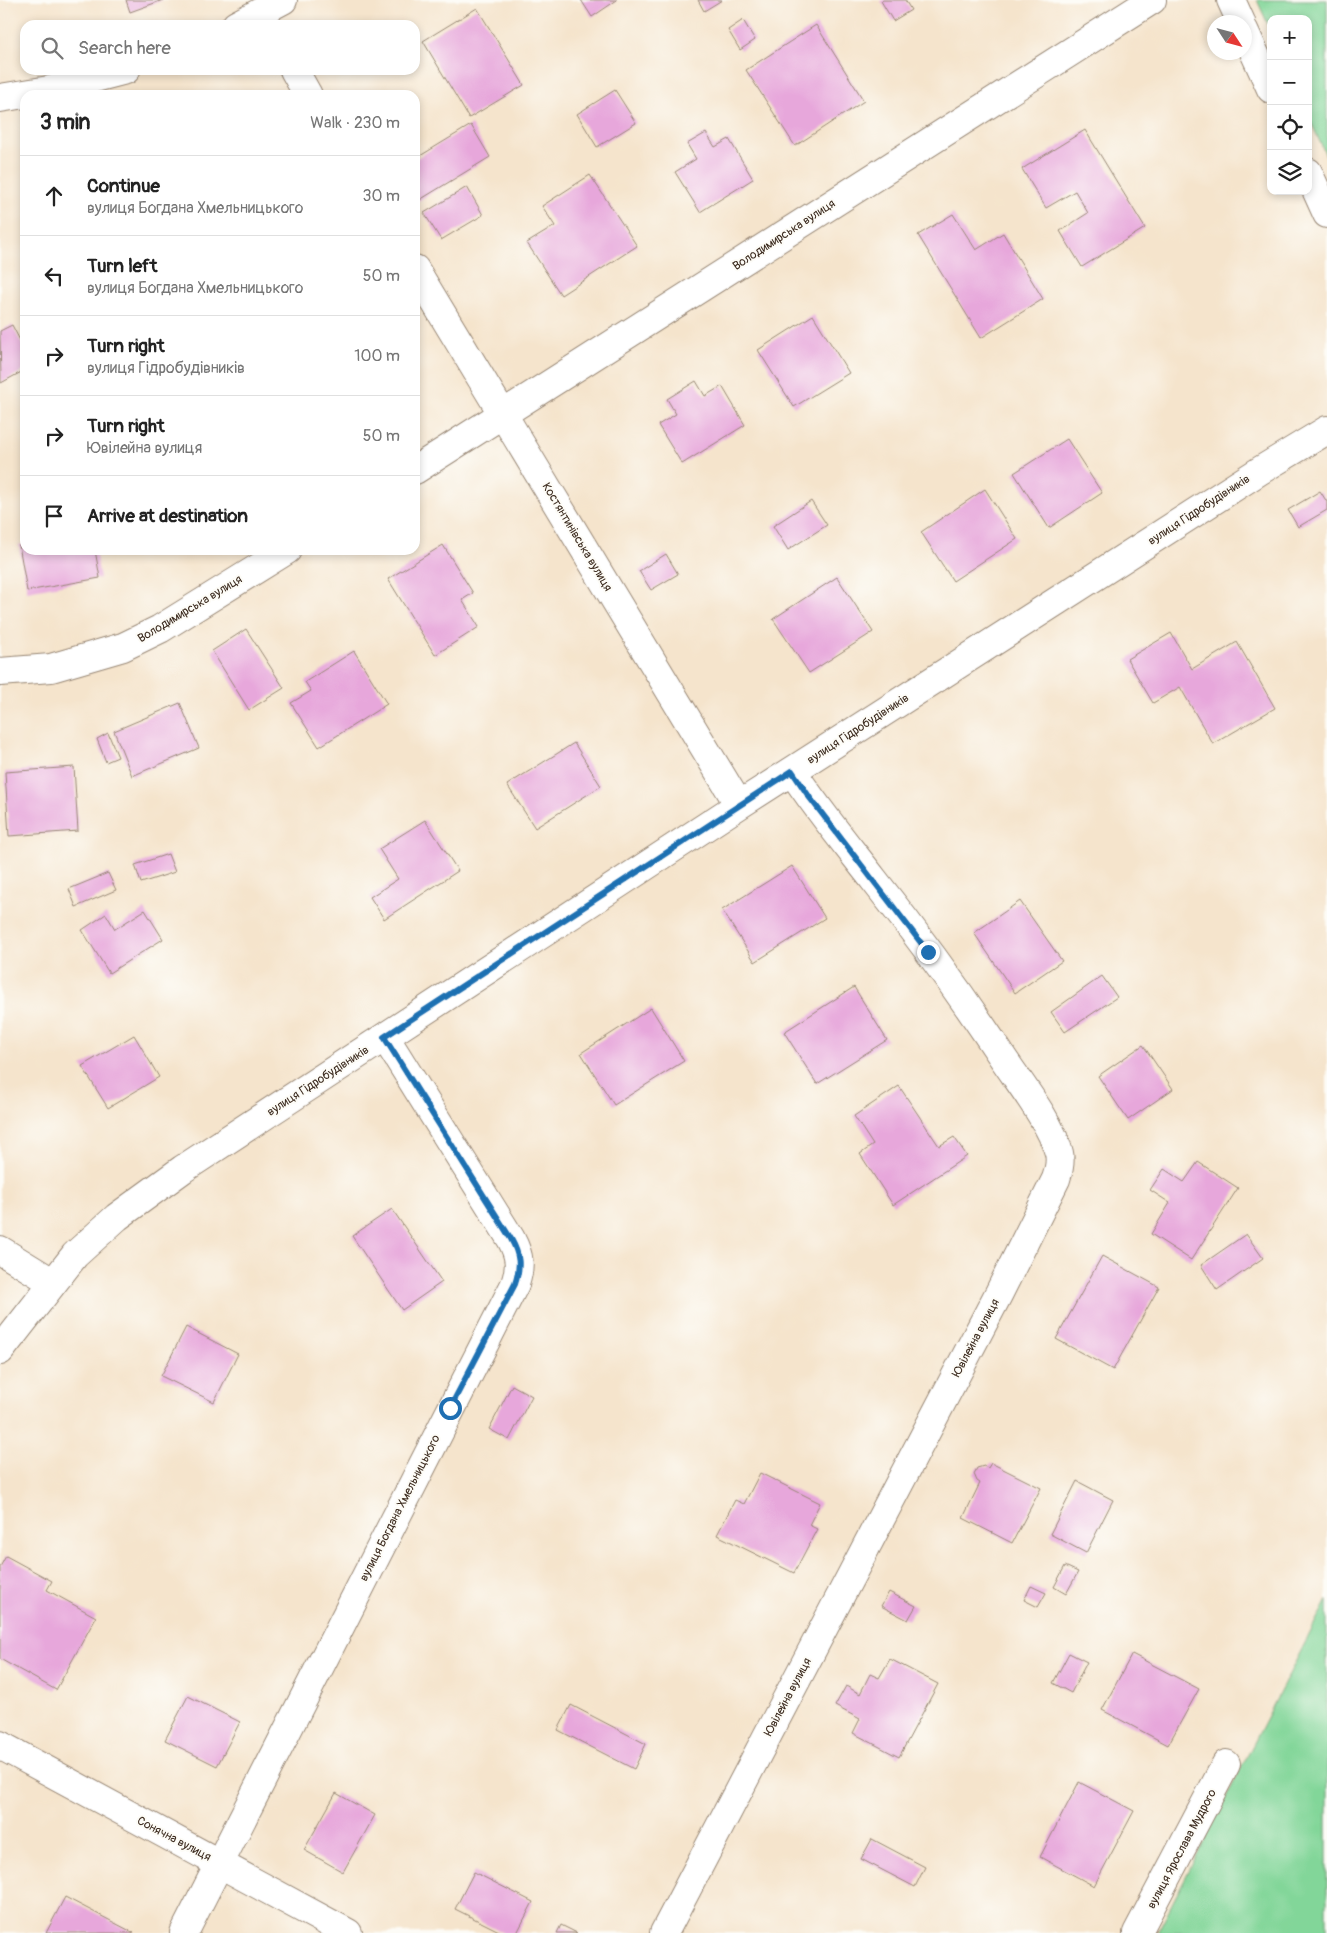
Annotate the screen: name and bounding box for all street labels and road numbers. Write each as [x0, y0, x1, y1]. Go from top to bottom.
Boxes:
street label: Володимирська вулиця [730, 196, 838, 274]
street label: вулиця Гідробудівників [1145, 471, 1253, 549]
street label: Костянтинівська вулиця [539, 480, 616, 594]
street label: Володимирська вулиця [135, 572, 245, 646]
street label: вулиця Гідробудівників [804, 690, 912, 768]
street label: вулиця Гідробудівників [264, 1042, 372, 1120]
street label: Ювілейна вулиця [949, 1296, 1003, 1380]
street label: вулиця Богдана Хмельницького [356, 1432, 444, 1584]
street label: Ювілейна вулиця [761, 1655, 815, 1739]
street label: вулиця Ярослава Мудрого [1144, 1786, 1220, 1911]
street label: Сонячна вулиця [134, 1813, 214, 1865]

